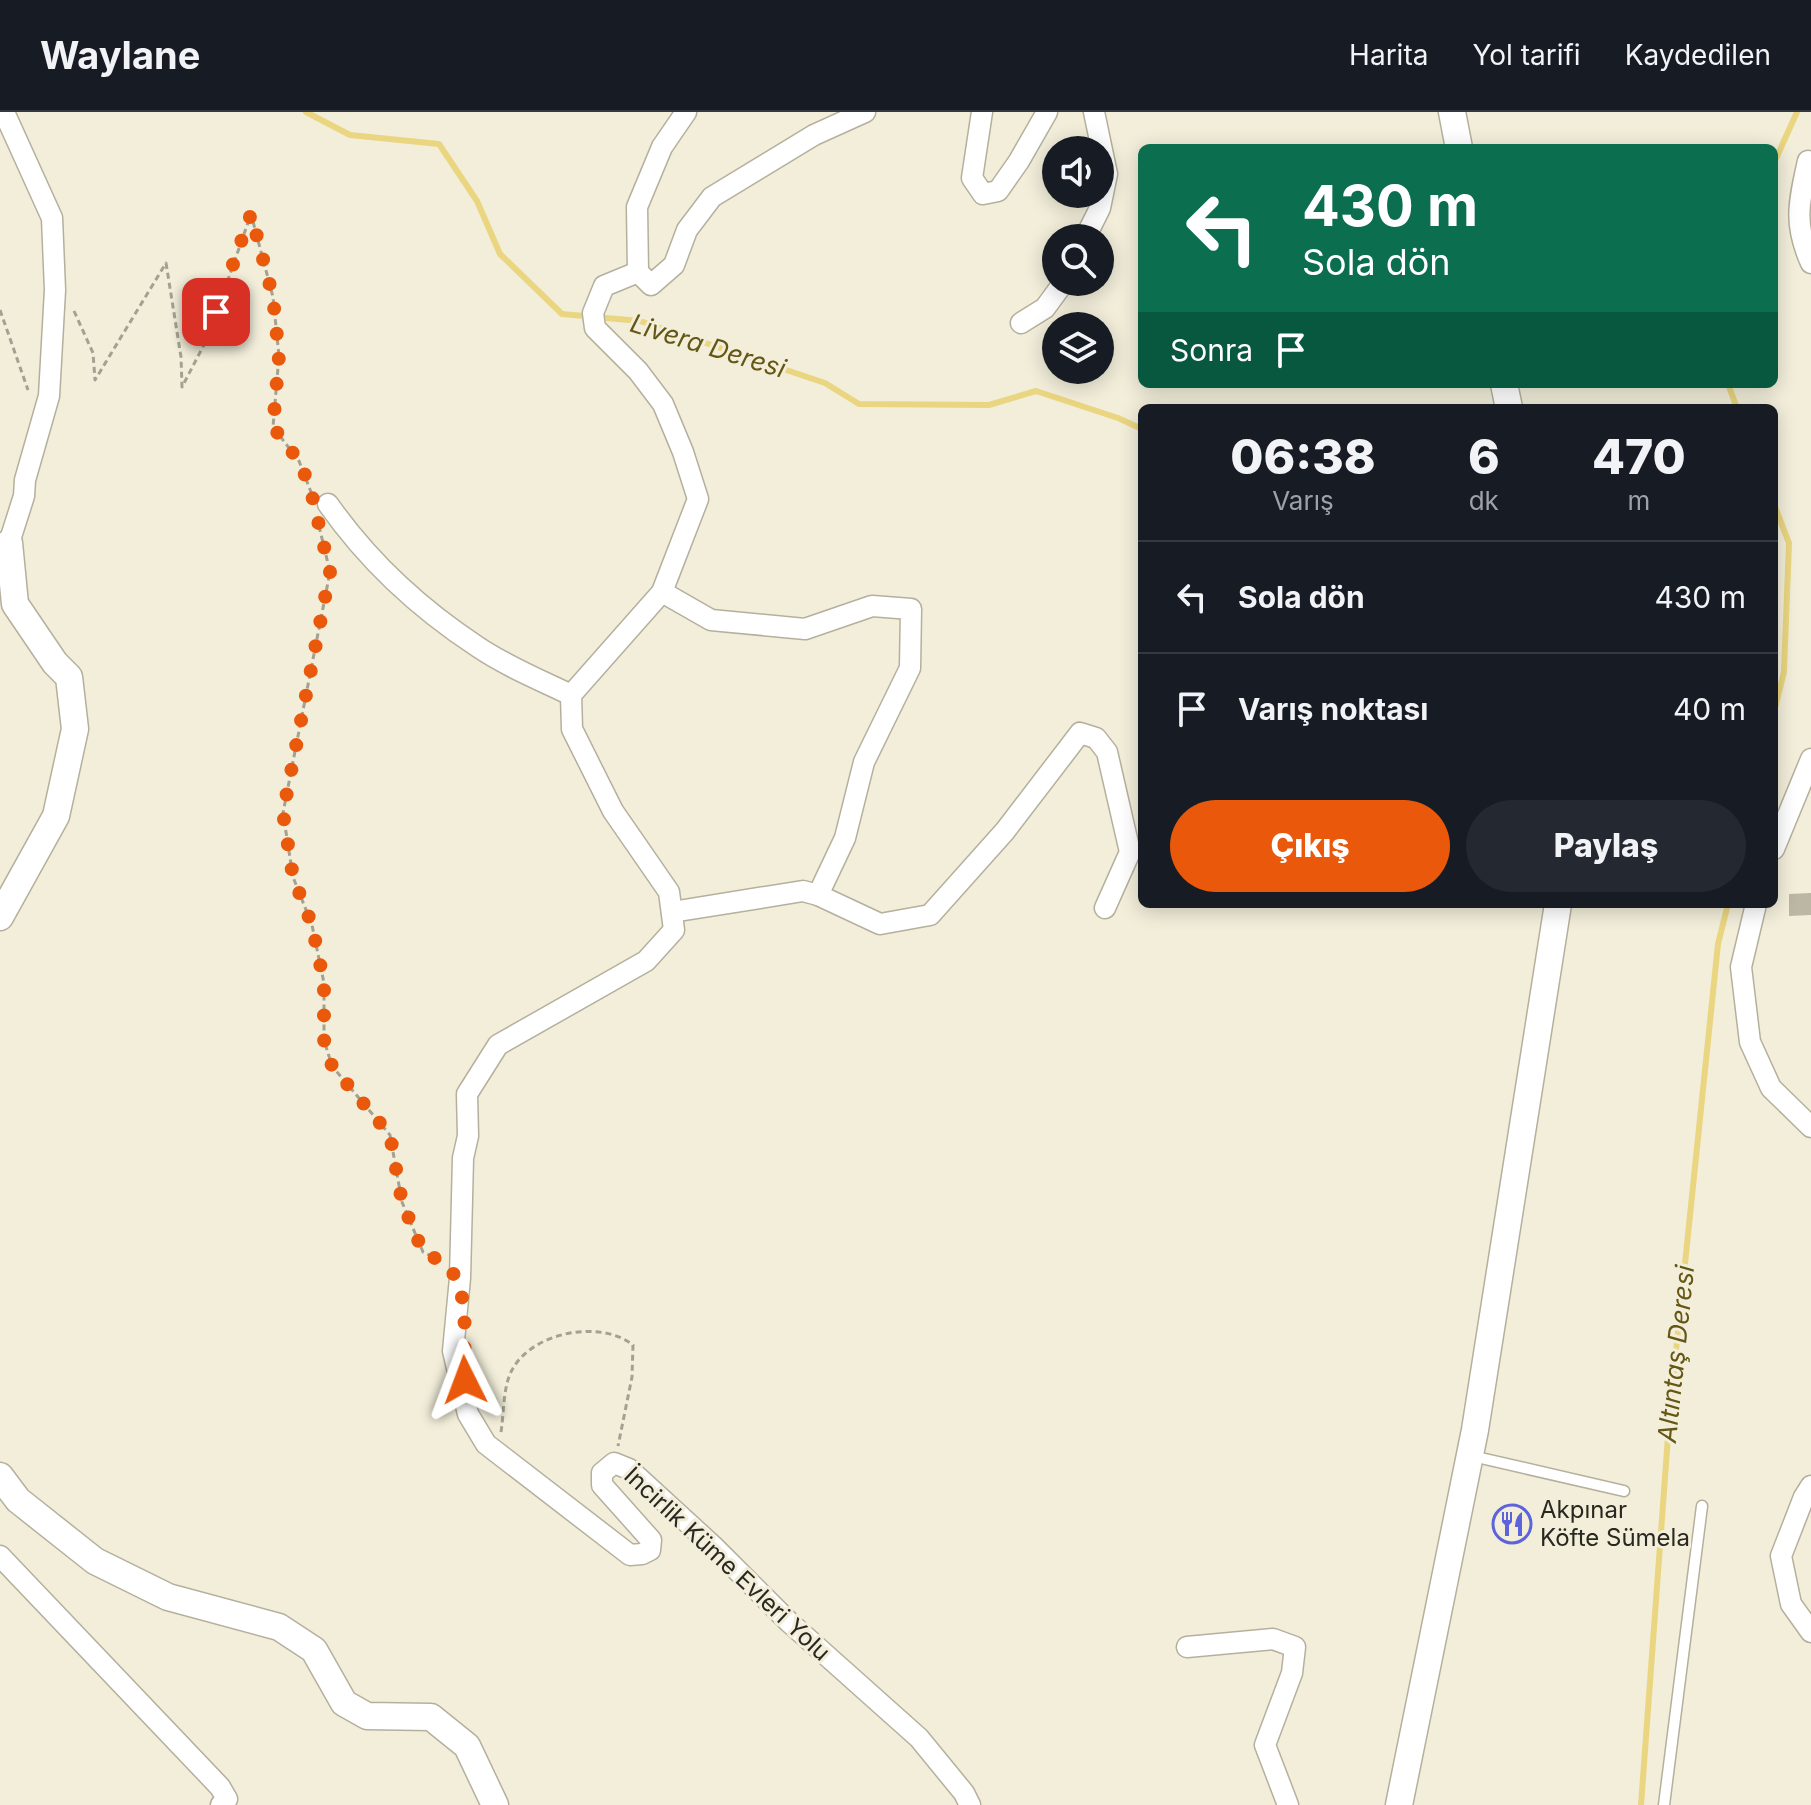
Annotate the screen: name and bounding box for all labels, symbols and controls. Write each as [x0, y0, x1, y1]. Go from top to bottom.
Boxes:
text: Waylane [40, 32, 200, 78]
text: Harita [1349, 38, 1428, 72]
text: Yol tarifi [1472, 38, 1581, 72]
text: Kaydedilen [1625, 38, 1771, 72]
map controls [1042, 136, 1114, 384]
button: sound [1042, 136, 1114, 208]
text: 430 m [1302, 172, 1478, 240]
icon: left [1170, 176, 1274, 280]
button: search [1042, 224, 1114, 296]
text: Sola dön [1302, 240, 1451, 284]
pin [182, 278, 250, 346]
icon: arrive [194, 290, 238, 334]
water label: Livera Deresi [627, 307, 790, 384]
button: layers [1042, 312, 1114, 384]
icon: arrive [1269, 328, 1313, 372]
text: Sonra [1170, 332, 1253, 368]
text: 06:38 [1230, 427, 1376, 486]
text: 6 [1468, 427, 1500, 486]
text: 470 [1592, 427, 1686, 486]
text: Varış [1272, 485, 1334, 516]
text: dk [1469, 485, 1499, 516]
text: m [1627, 485, 1650, 516]
icon: left [1170, 575, 1214, 619]
text: Sola dön [1238, 579, 1365, 615]
text: 430 m [1654, 579, 1746, 615]
icon: arrive [1170, 687, 1214, 731]
text: Varış noktası [1238, 691, 1428, 727]
text: 40 m [1673, 691, 1746, 727]
button: Çıkış [1170, 800, 1450, 892]
button: Paylaş [1466, 800, 1746, 892]
water label: Altıntaş Deresi [1651, 1263, 1700, 1445]
position arrow [423, 1338, 507, 1422]
street label: İncirlik Küme Evleri Yolu [618, 1461, 836, 1667]
place label: Akpınar Köfte Sümela [1540, 1495, 1690, 1552]
restaurant icon: Akpınar Köfte Sümela [1491, 1503, 1533, 1545]

